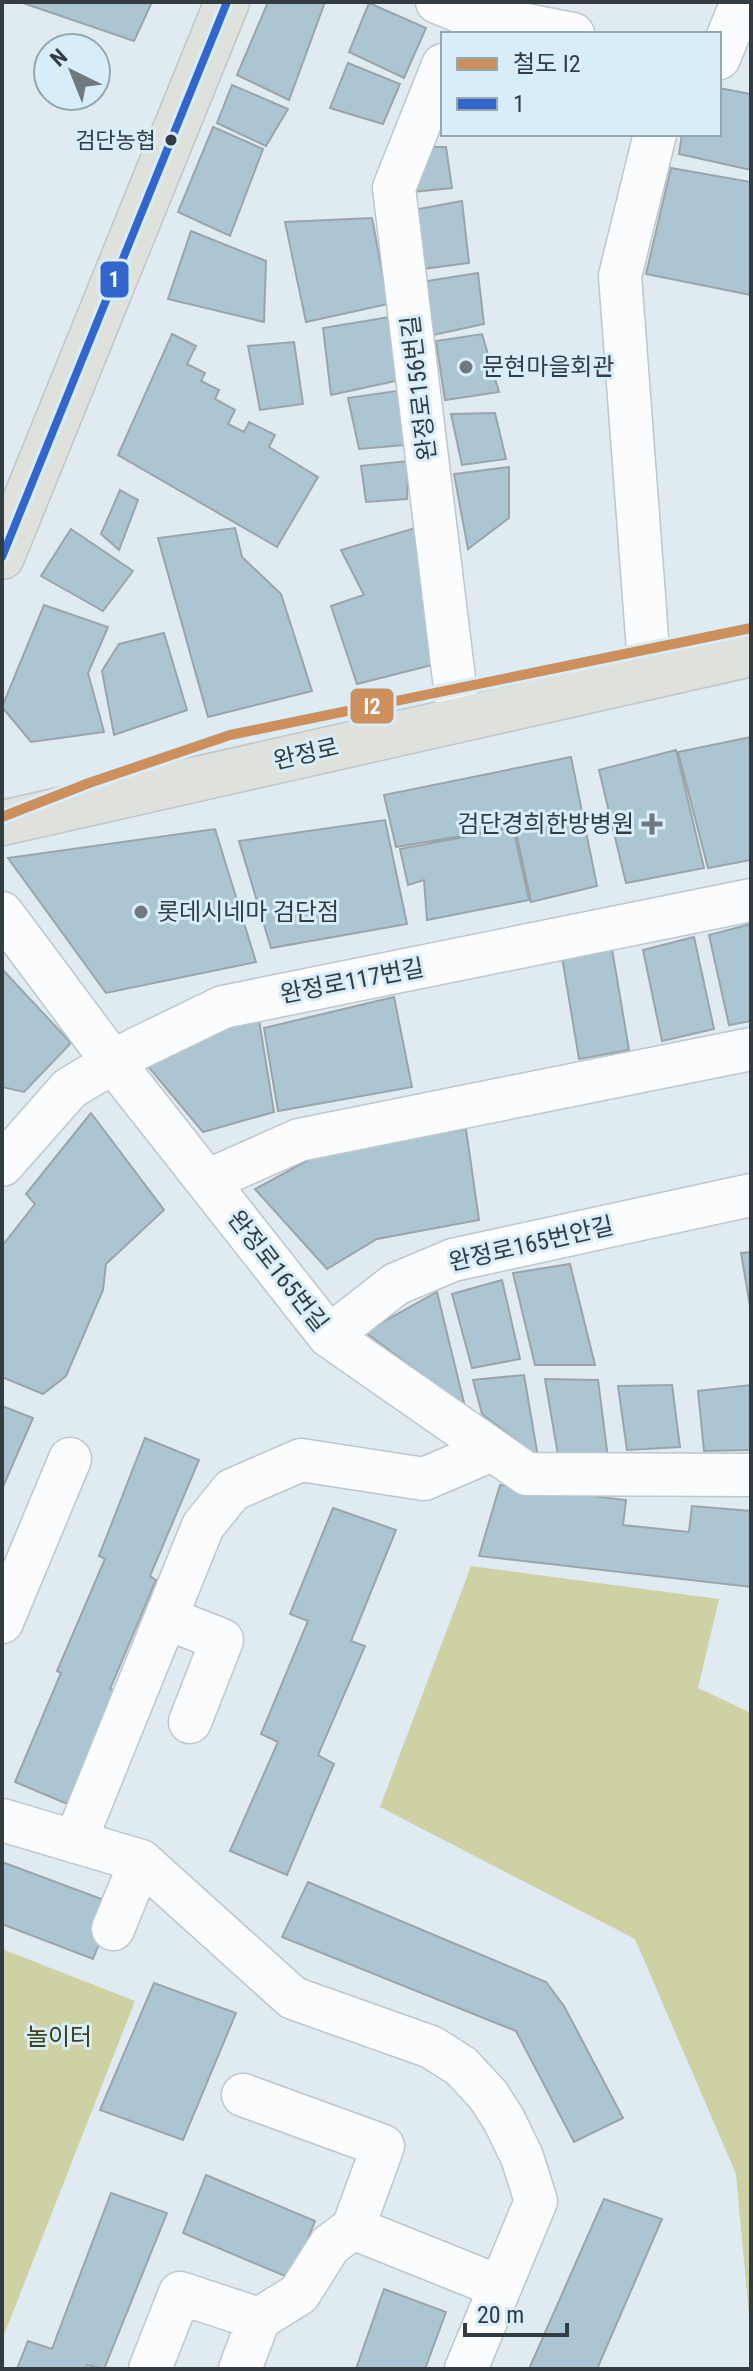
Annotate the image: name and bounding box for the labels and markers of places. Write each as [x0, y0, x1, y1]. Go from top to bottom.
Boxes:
place label: 검단농협 [75, 128, 156, 153]
marker: 검단농협 [163, 132, 179, 148]
place label: 문현마을회관 [482, 353, 614, 381]
marker: 문현마을회관 [457, 358, 475, 376]
place label: 검단경희한방병원 [457, 810, 634, 838]
marker: 검단경희한방병원 [641, 813, 663, 835]
place label: 롯데시네마 검단점 [157, 898, 339, 926]
marker: 롯데시네마 검단점 [132, 903, 150, 921]

